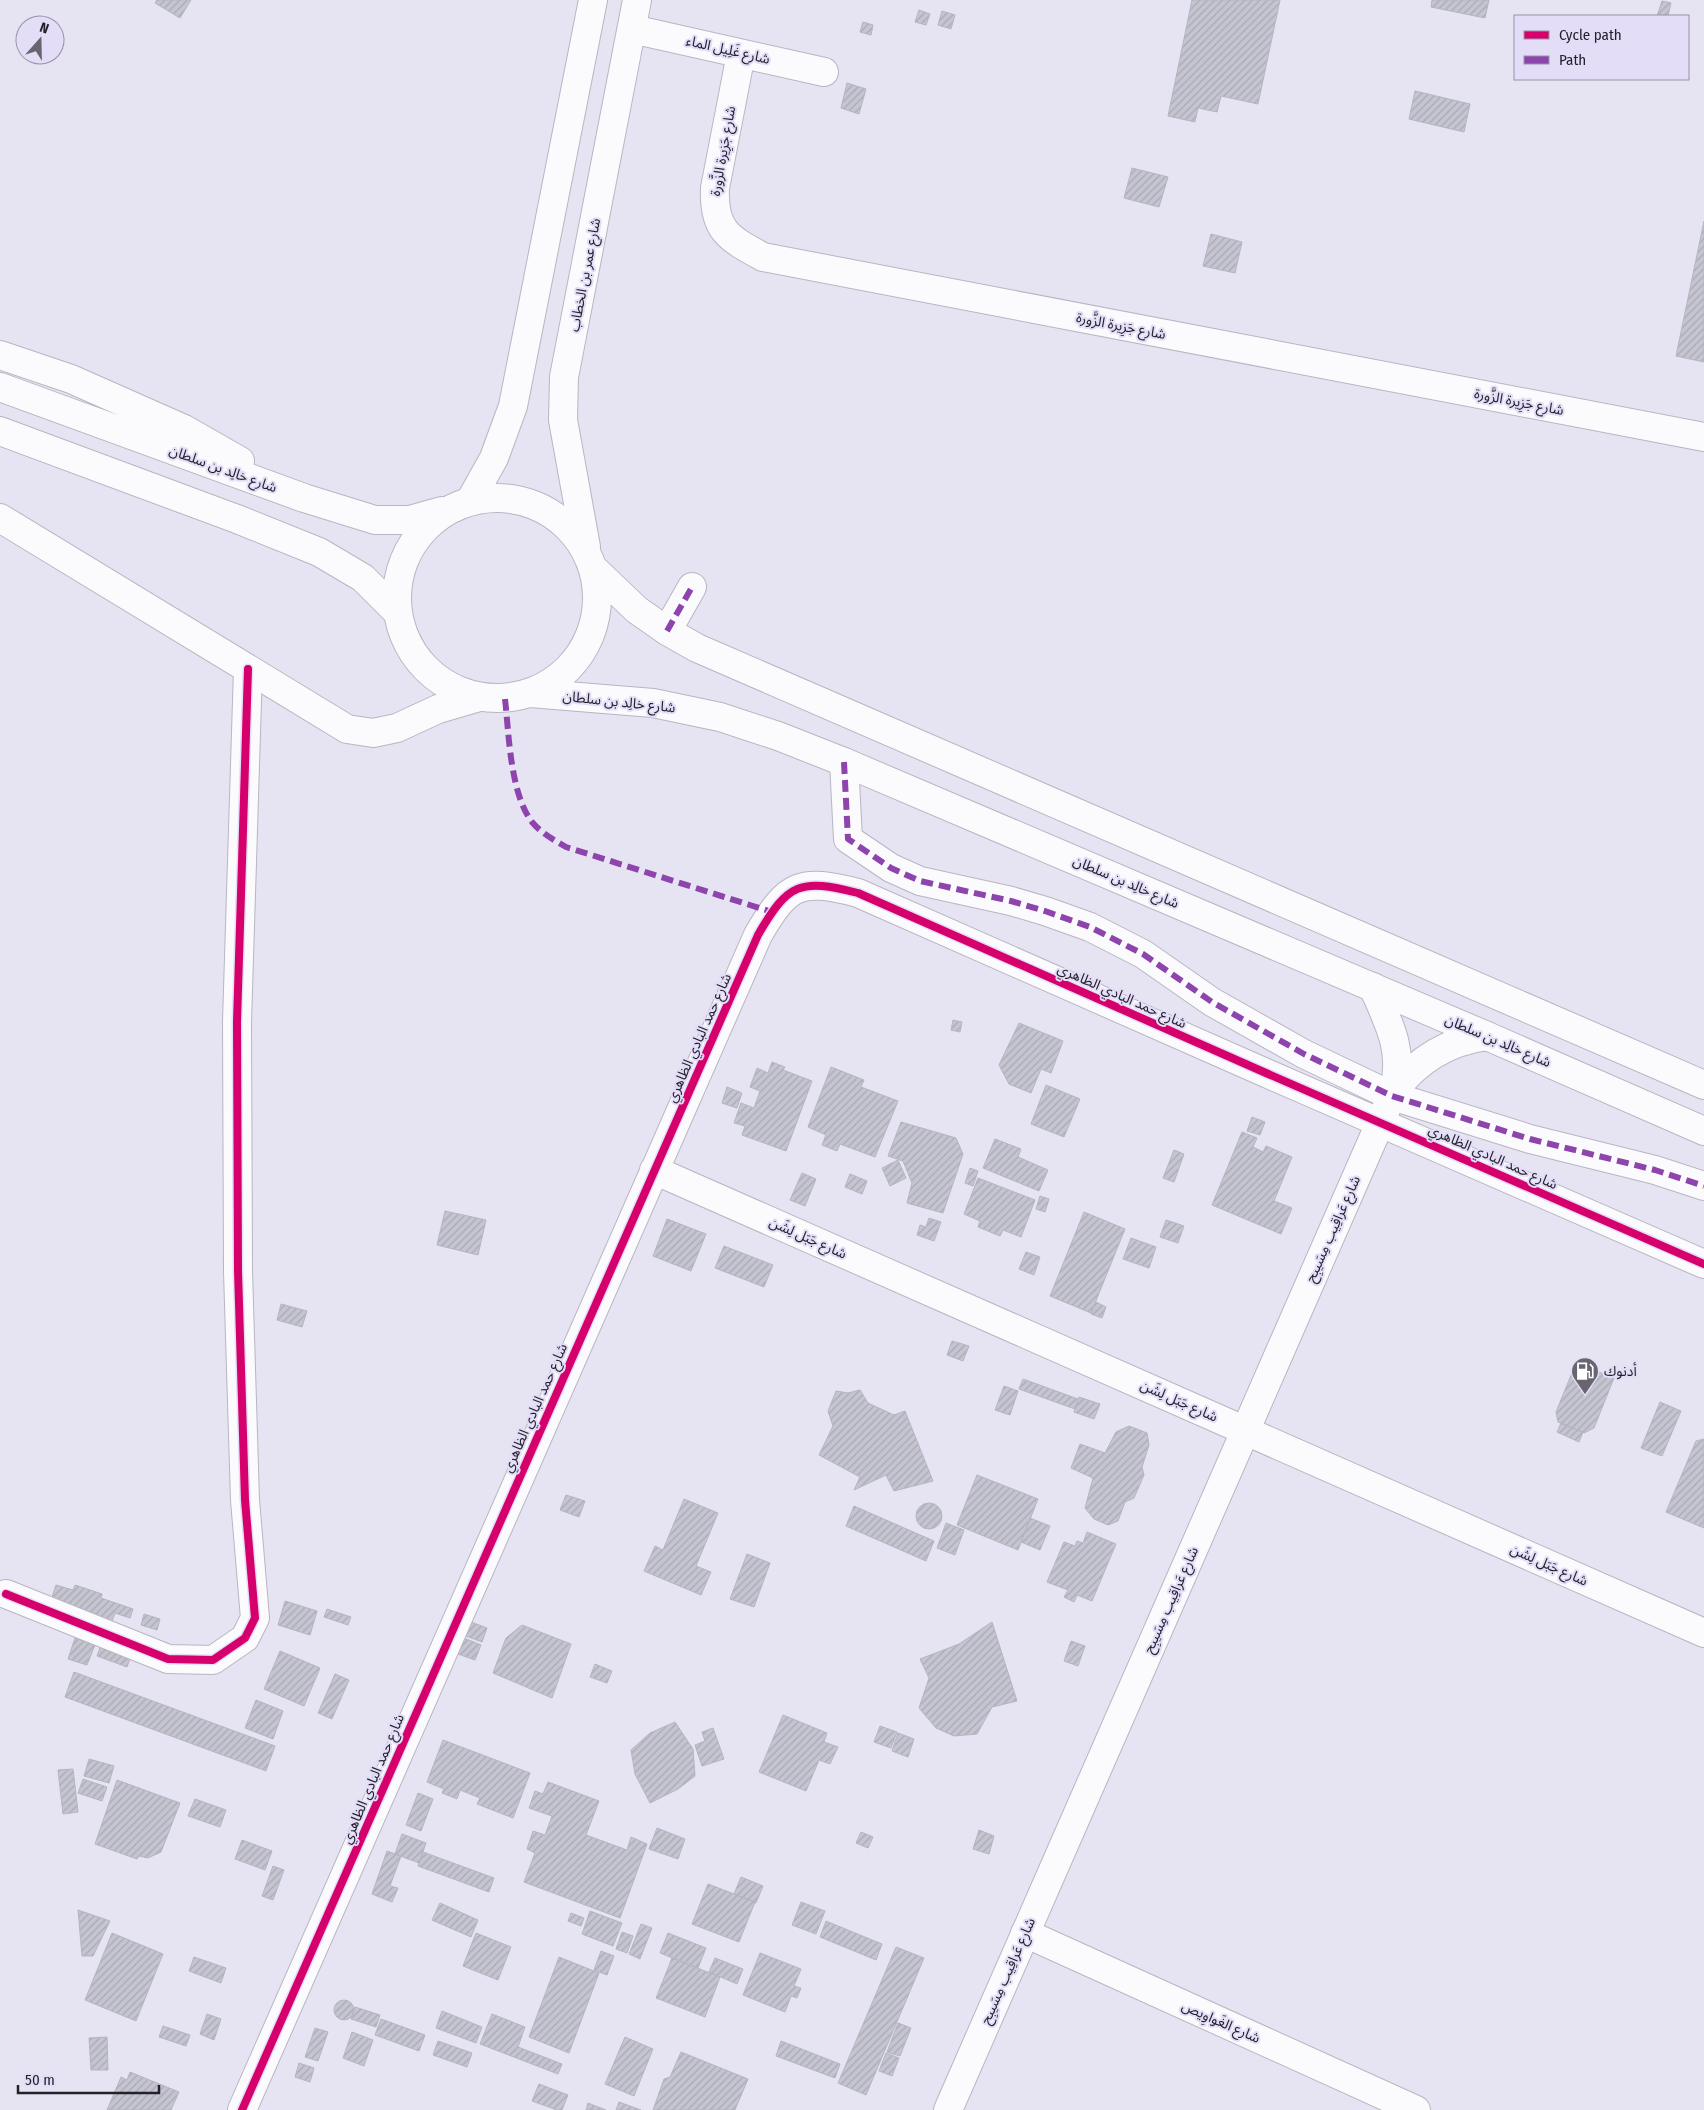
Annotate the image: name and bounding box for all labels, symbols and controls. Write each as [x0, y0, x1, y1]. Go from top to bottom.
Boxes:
north arrow [15, 15, 65, 65]
legend [1514, 15, 1689, 80]
text: N [37, 19, 51, 38]
text: Cycle path [1559, 26, 1622, 44]
street label: شارع غَلِيل الماء [684, 32, 772, 70]
text: Path [1559, 51, 1586, 69]
street label: شارع جَزِيرة الزَّورة [705, 104, 741, 198]
street label: شارع عمر بن الخطاب [566, 217, 606, 334]
street label: شارع جَزِيرة الزَّورة [1074, 307, 1168, 345]
street label: شارع جَزِيرة الزَّورة [1472, 383, 1566, 421]
street label: شارع خالِد بن سلطان [166, 442, 279, 498]
street label: شارع خالِد بن سلطان [562, 688, 676, 718]
street label: شارع خالِد بن سلطان [1070, 852, 1181, 914]
street label: شارع حمد البادي الظاهري [1054, 960, 1189, 1034]
street label: شارع حمد البادي الظاهري [663, 971, 737, 1106]
street label: شارع خالِد بن سلطان [1442, 1011, 1553, 1073]
street label: شارع حمد البادي الظاهري [1425, 1121, 1560, 1195]
street label: شارع عَراقِيب مِسَيبِح [1302, 1173, 1366, 1286]
street label: شارع جَبَل لِشَن [766, 1213, 850, 1264]
street label: شارع حمد البادي الظاهري [499, 1341, 573, 1476]
fuel station icon: أدنوك [1570, 1356, 1600, 1395]
place label: أدنوك [1604, 1362, 1637, 1380]
street label: شارع جَبَل لِشَن [1137, 1376, 1221, 1427]
street label: شارع جَبَل لِشَن [1507, 1540, 1591, 1591]
street label: شارع عَراقِيب مِسَيبِح [1140, 1544, 1204, 1657]
street label: شارع حمد البادي الظاهري [338, 1712, 410, 1847]
street label: شارع عَراقِيب مِسَيبِح [977, 1915, 1041, 2028]
street label: شارع الغَواوِيص [1178, 1997, 1263, 2049]
scale bar [18, 2062, 159, 2094]
text: 50 m [25, 2071, 55, 2089]

